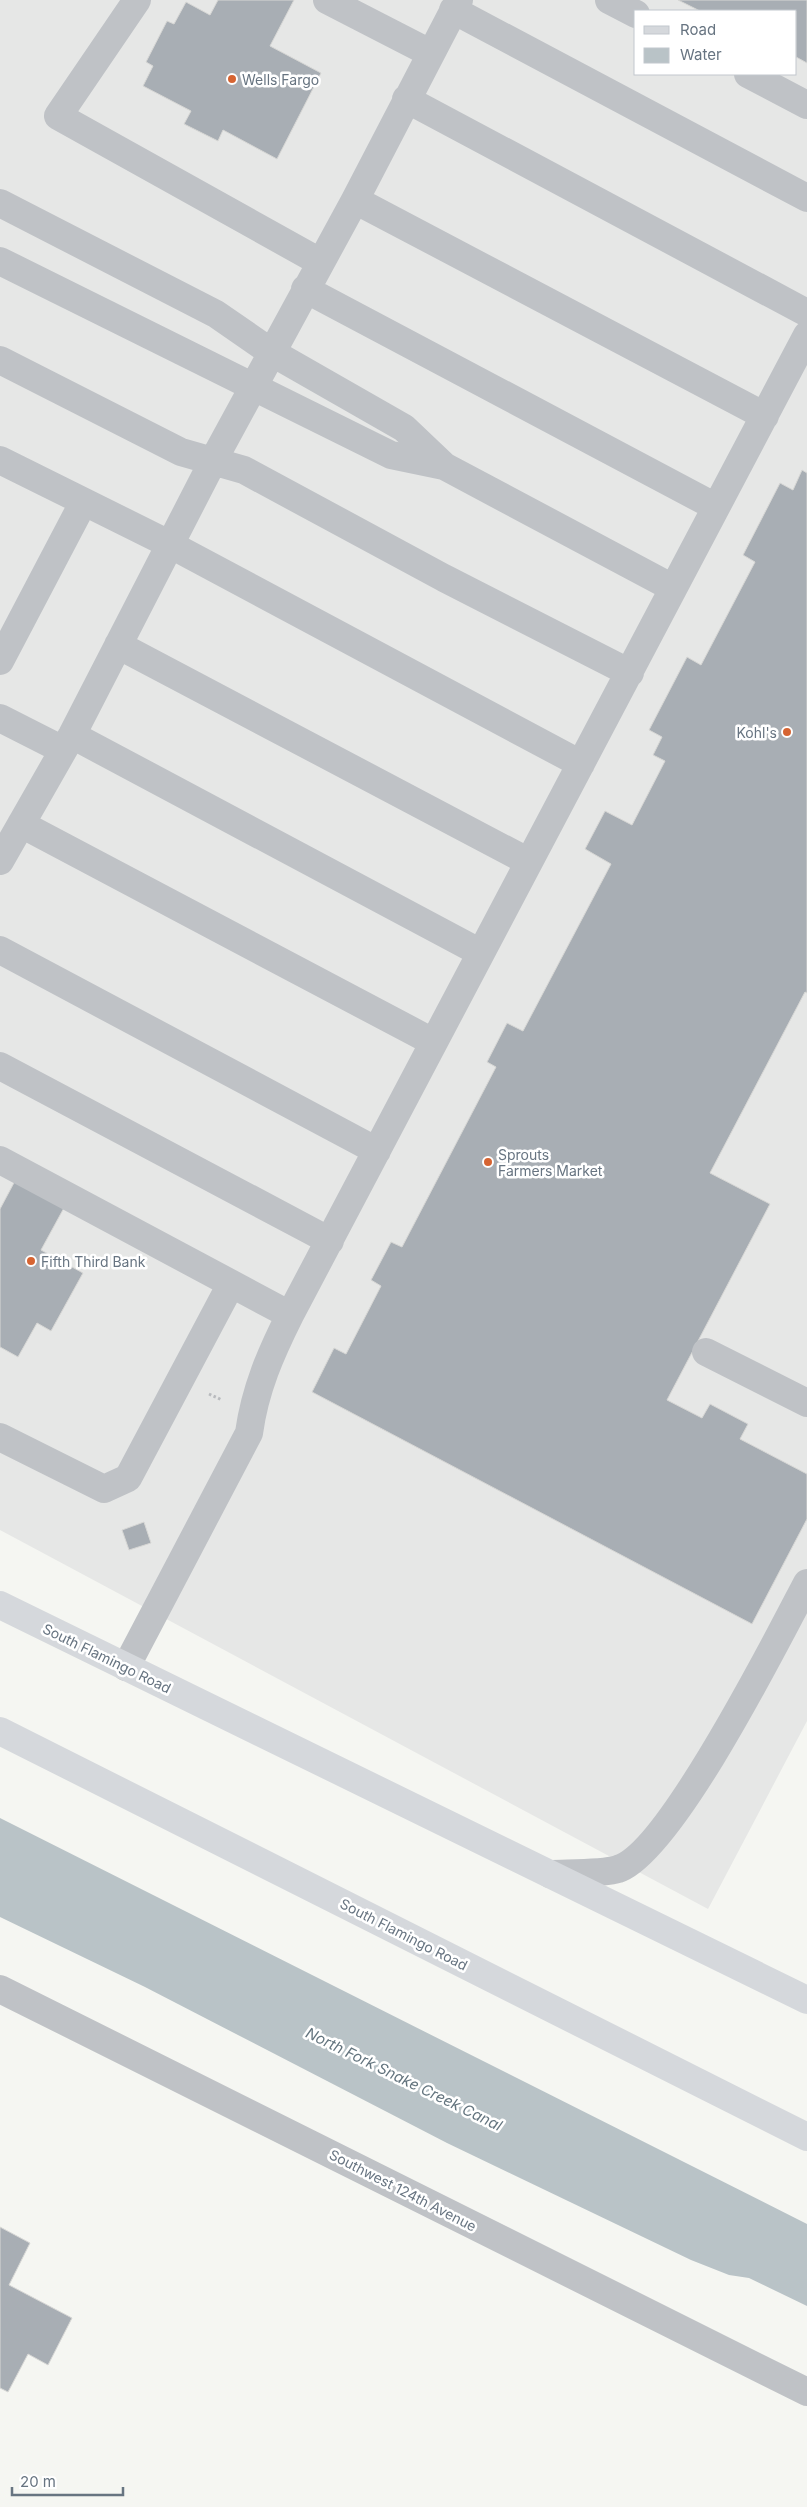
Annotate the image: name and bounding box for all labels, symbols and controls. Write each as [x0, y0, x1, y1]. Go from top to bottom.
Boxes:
legend [634, 10, 797, 75]
text: Road [680, 20, 716, 39]
text: Water [680, 45, 722, 64]
place label: Wells Fargo [242, 71, 319, 88]
marker: Wells Fargo [226, 73, 238, 85]
place label: Kohl's [736, 724, 777, 741]
marker: Kohl's [781, 726, 793, 738]
place label: Sprouts Farmers Market [498, 1146, 603, 1179]
marker: Sprouts Farmers Market [482, 1156, 494, 1168]
place label: Fifth Third Bank [41, 1253, 146, 1270]
marker: Fifth Third Bank [25, 1255, 37, 1267]
street label: South Flamingo Road [40, 1620, 174, 1696]
street label: South Flamingo Road [338, 1895, 470, 1973]
water label: North Fork Snake Creek Canal [303, 2023, 506, 2135]
street label: Southwest 124th Avenue [327, 2145, 479, 2235]
scale bar [12, 2464, 124, 2496]
text: 20 m [20, 2472, 56, 2491]

